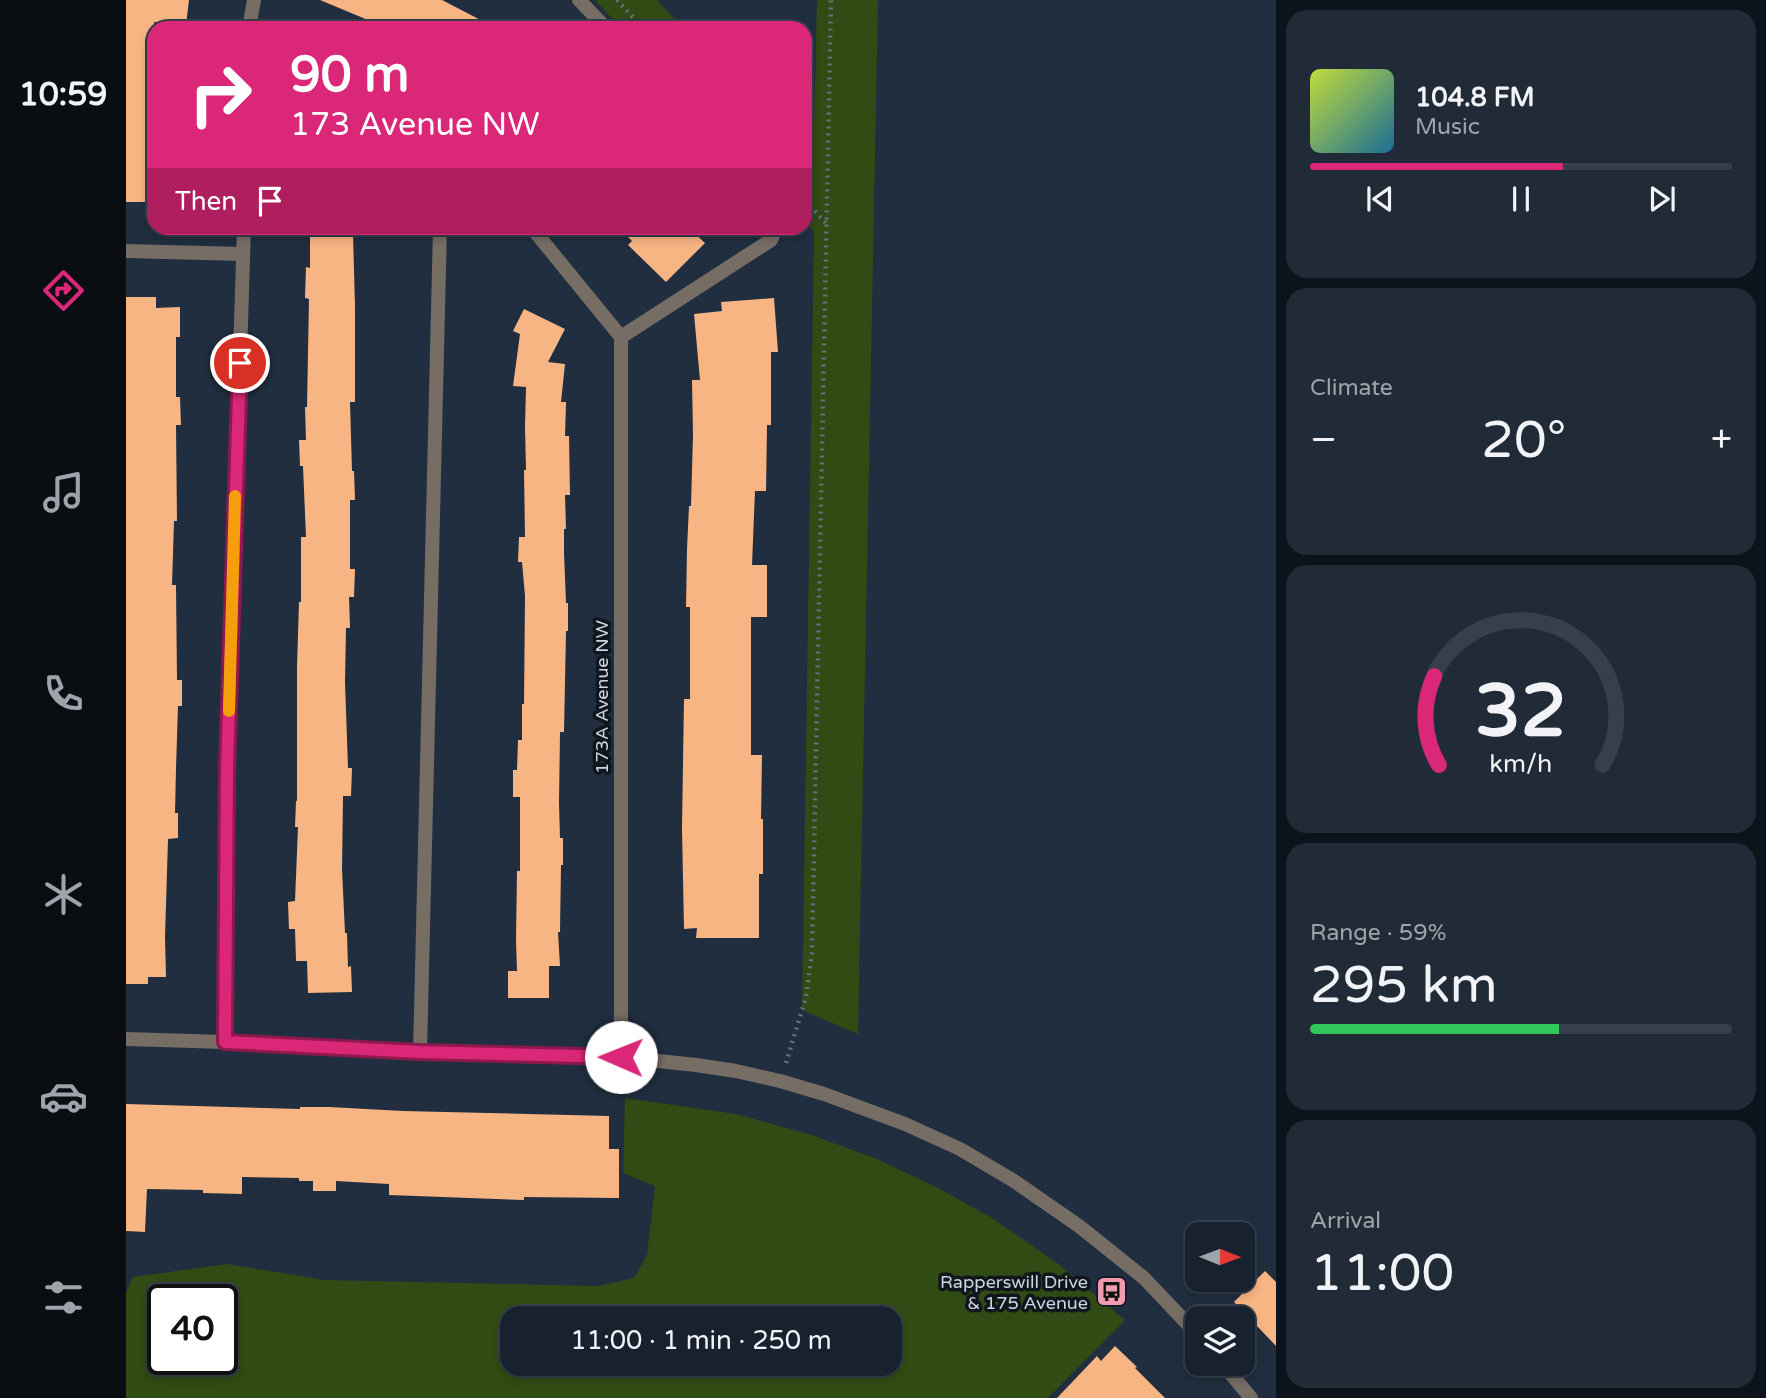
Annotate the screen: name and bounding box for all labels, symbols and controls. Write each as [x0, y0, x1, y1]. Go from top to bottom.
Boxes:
text: 90 m [290, 46, 409, 105]
icon: right [175, 49, 266, 140]
text: 10:59 [19, 76, 107, 114]
text: 104.8 FM [1415, 82, 1535, 113]
text: 173 Avenue NW [290, 106, 540, 144]
text: Music [1415, 113, 1480, 141]
icon: previous [1361, 180, 1399, 218]
icon: pause [1502, 180, 1540, 218]
icon: next [1643, 180, 1681, 218]
icon: arrive [251, 182, 289, 220]
text: Then [175, 186, 237, 217]
icon: directions [39, 266, 88, 315]
pin [210, 333, 270, 393]
icon: arrive [221, 344, 259, 382]
text: Climate [1310, 374, 1393, 402]
text: 20° [1481, 409, 1566, 472]
text: − [1310, 417, 1337, 463]
text: + [1711, 417, 1732, 463]
icon: music [39, 468, 88, 517]
street label: 173A Avenue NW [591, 620, 613, 774]
text: 32 [1475, 668, 1567, 756]
icon: phone [39, 669, 88, 718]
text: km/h [1490, 749, 1552, 779]
icon: climate [39, 870, 88, 919]
text: Range · 59% [1310, 919, 1446, 947]
text: 295 km [1310, 954, 1498, 1017]
position arrow [584, 1020, 658, 1094]
icon: car [39, 1072, 88, 1121]
text: Arrival [1310, 1207, 1381, 1235]
north arrow [1185, 1222, 1255, 1292]
map controls [1185, 1222, 1255, 1376]
text: 11:00 [1310, 1242, 1454, 1305]
place label: Rapperswill Drive & 175 Avenue [940, 1271, 1088, 1314]
icon: filters [39, 1273, 88, 1322]
bus stop icon: Rapperswill Drive & 175 Avenue [1094, 1275, 1128, 1309]
speed limit sign: 40 [147, 1284, 238, 1375]
button: layers [1185, 1306, 1255, 1376]
text: 11:00 · 1 min · 250 m [570, 1325, 832, 1356]

